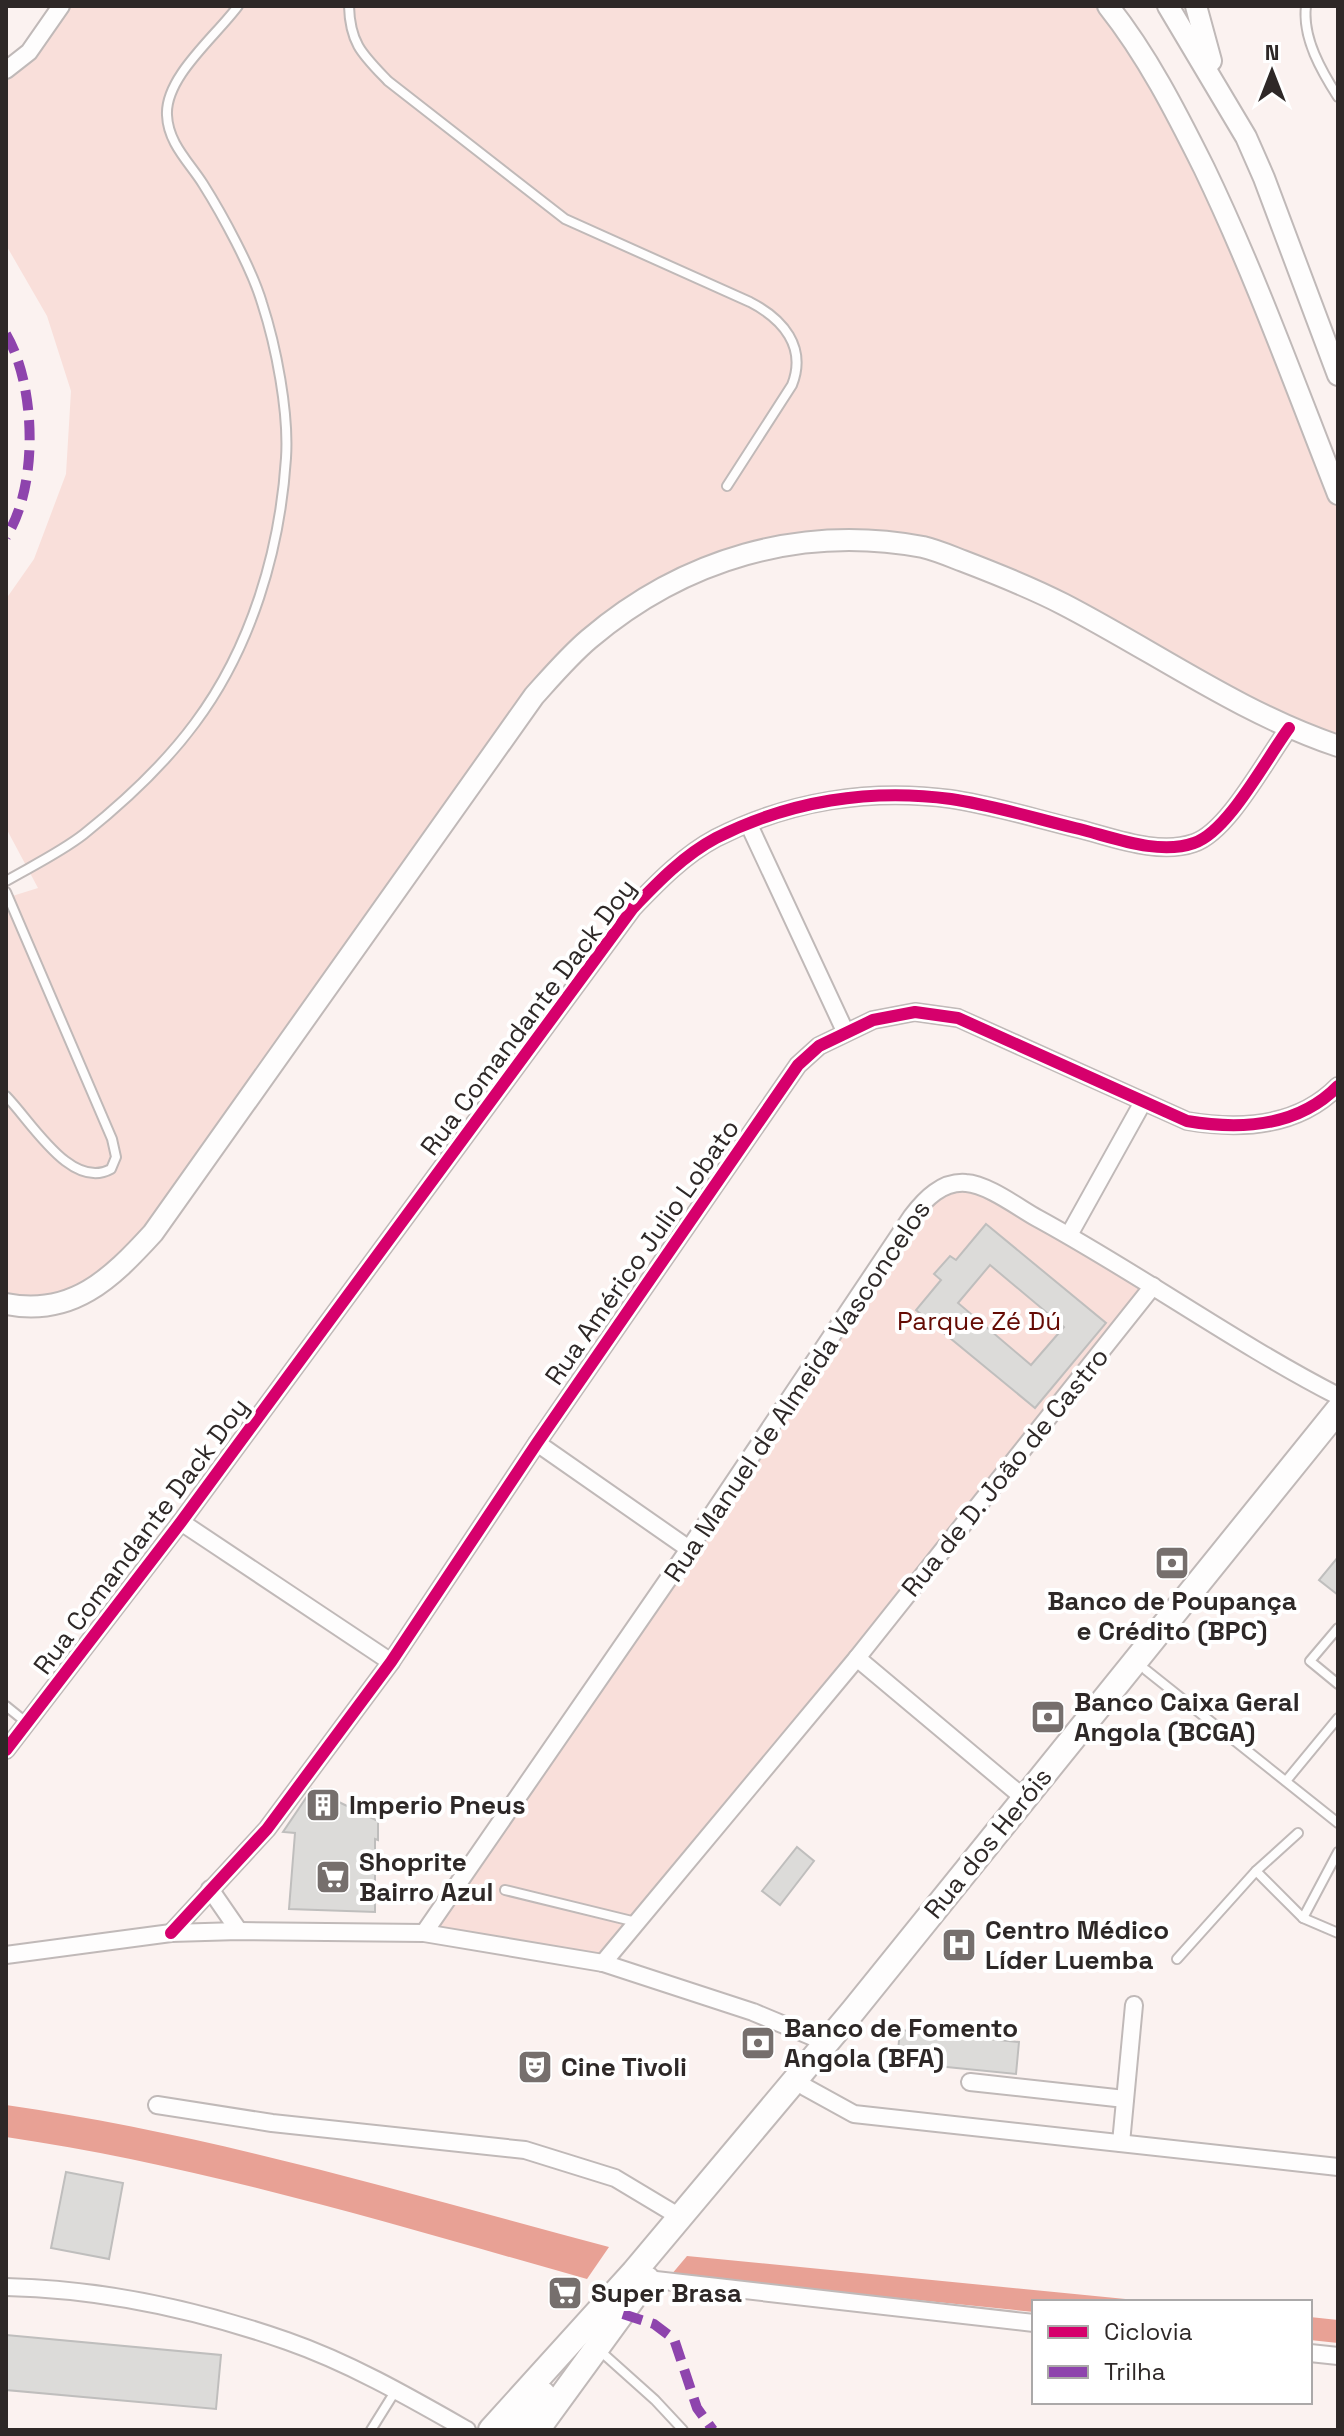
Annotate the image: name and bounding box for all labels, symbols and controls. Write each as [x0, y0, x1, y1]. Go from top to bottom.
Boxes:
north arrow [1232, 32, 1312, 112]
text: N [1265, 38, 1279, 66]
street label: Rua Comandante Dack Doy [413, 872, 643, 1162]
street label: Rua Américo Julio Lobato [537, 1112, 747, 1392]
street label: Rua Manuel de Almeida Vasconcelos [656, 1194, 938, 1588]
park label: Parque Zé Dú [897, 1304, 1061, 1338]
street label: Rua de D. João de Castro [894, 1340, 1116, 1604]
street label: Rua Comandante Dack Doy [26, 1391, 256, 1681]
bank icon: Banco de Poupança e Crédito (BPC) [1153, 1544, 1191, 1582]
place label: Banco de Poupança e Crédito (BPC) [1047, 1584, 1297, 1648]
place label: Banco Caixa Geral Angola (BCGA) [1074, 1685, 1300, 1749]
bank icon: Banco Caixa Geral Angola (BCGA) [1029, 1698, 1067, 1736]
street label: Rua dos Heróis [917, 1760, 1059, 1926]
building icon: Imperio Pneus [304, 1786, 342, 1824]
place label: Imperio Pneus [349, 1788, 526, 1822]
place label: Shoprite Bairro Azul [359, 1845, 493, 1909]
supermarket icon: Shoprite Bairro Azul [314, 1858, 352, 1896]
place label: Centro Médico Líder Luemba [985, 1913, 1169, 1977]
hospital icon: Centro Médico Líder Luemba [940, 1926, 978, 1964]
place label: Banco de Fomento Angola (BFA) [784, 2011, 1018, 2075]
bank icon: Banco de Fomento Angola (BFA) [739, 2024, 777, 2062]
theatre icon: Cine Tivoli [516, 2048, 554, 2086]
place label: Cine Tivoli [561, 2050, 687, 2084]
supermarket icon: Super Brasa [546, 2274, 584, 2312]
place label: Super Brasa [591, 2276, 742, 2310]
legend [1032, 2300, 1312, 2404]
text: Ciclovia [1104, 2316, 1193, 2347]
text: Trilha [1104, 2356, 1166, 2387]

